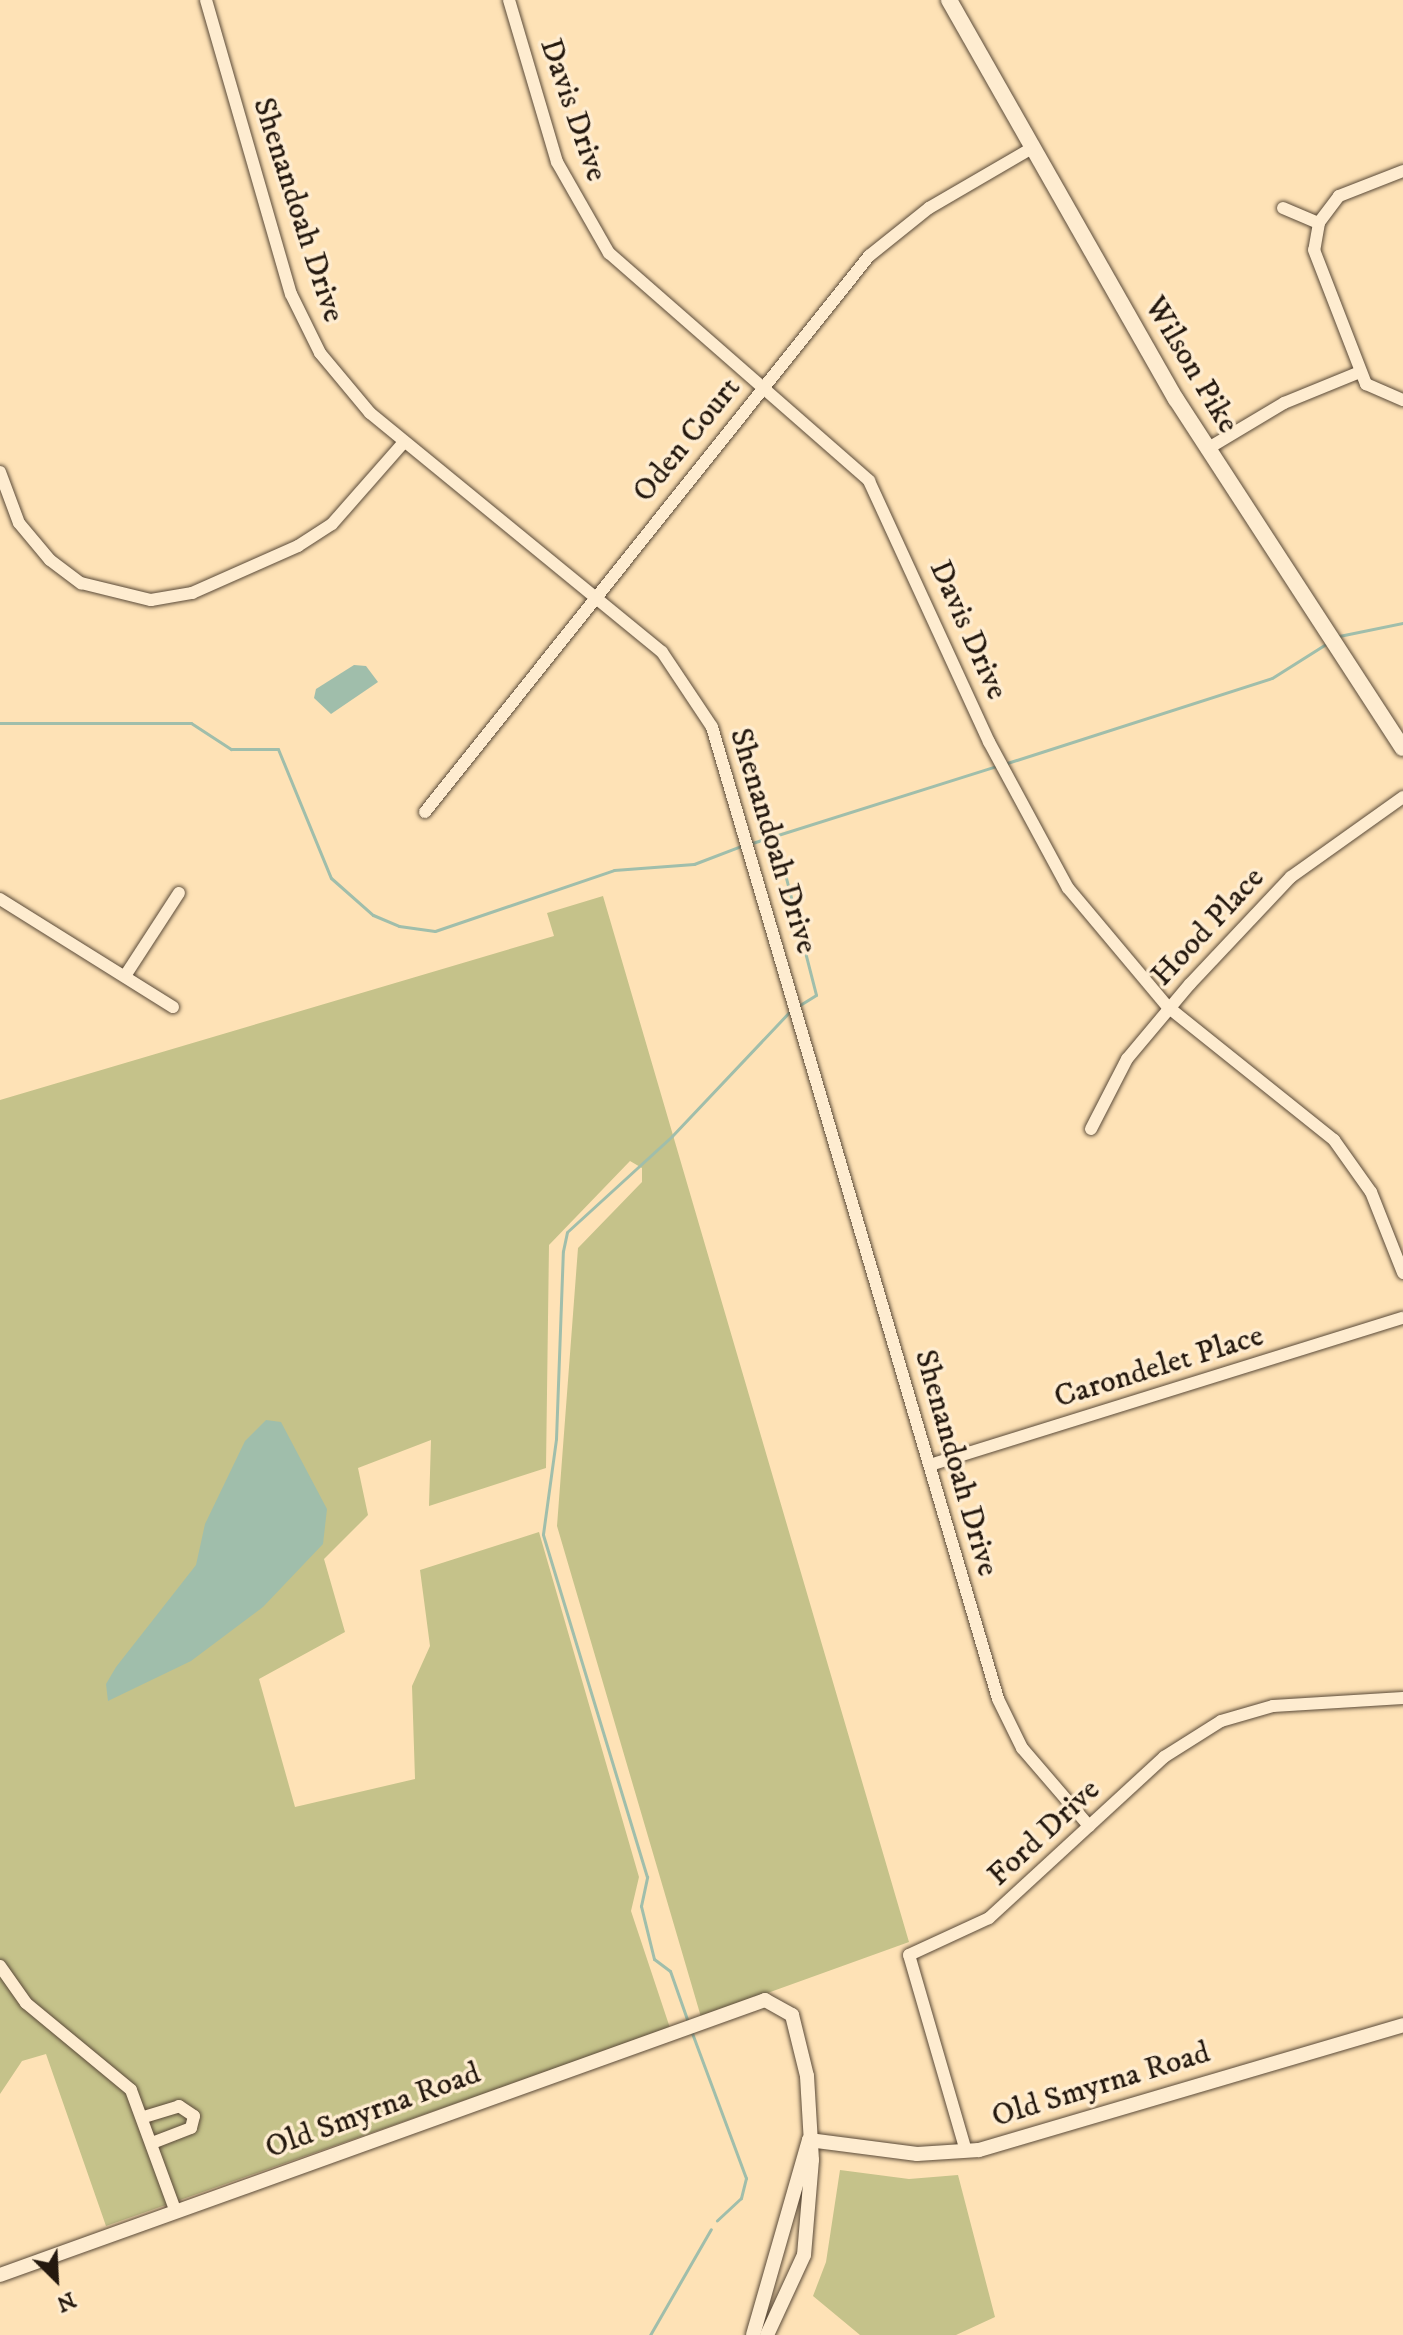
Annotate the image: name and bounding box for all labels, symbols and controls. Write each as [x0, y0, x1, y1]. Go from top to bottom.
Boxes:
street label: Davis Drive [531, 34, 615, 186]
street label: Shenandoah Drive [244, 93, 352, 327]
street label: Wilson Pike [1135, 290, 1247, 440]
street label: Oden Court [625, 370, 749, 510]
street label: Davis Drive [920, 554, 1016, 706]
street label: Shenandoah Drive [720, 724, 826, 958]
street label: Hood Place [1143, 859, 1273, 995]
street label: Carondelet Place [1050, 1317, 1268, 1417]
street label: Shenandoah Drive [905, 1345, 1007, 1581]
street label: Ford Drive [980, 1771, 1108, 1895]
street label: Old Smyrna Road [987, 2034, 1215, 2136]
street label: Old Smyrna Road [260, 2054, 486, 2168]
north arrow [16, 2239, 96, 2319]
text: N [52, 2285, 80, 2317]

